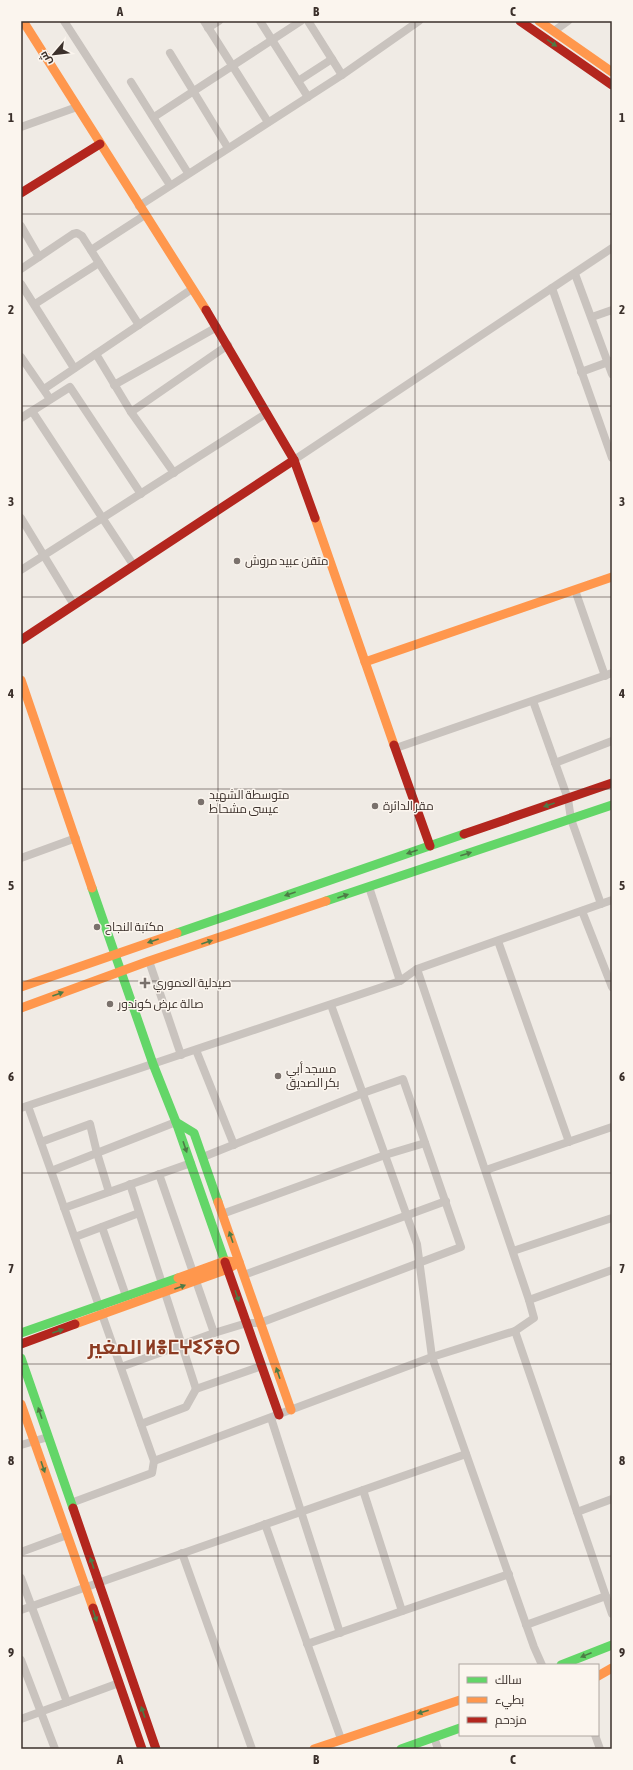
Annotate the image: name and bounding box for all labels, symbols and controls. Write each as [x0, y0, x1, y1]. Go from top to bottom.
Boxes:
text: A [116, 4, 124, 19]
text: B [313, 4, 320, 19]
text: C [510, 4, 516, 19]
north arrow [34, 34, 74, 74]
one-way arrow [547, 39, 557, 47]
text: ش [37, 49, 55, 68]
text: 1 [8, 110, 14, 125]
text: 1 [619, 110, 625, 125]
text: 2 [8, 302, 14, 317]
text: 2 [619, 302, 625, 317]
text: 3 [8, 494, 14, 509]
text: 3 [619, 494, 625, 509]
place label: متقن عبيد مروش [245, 554, 329, 568]
marker: متقن عبيد مروش [232, 556, 242, 566]
text: 4 [7, 686, 14, 701]
text: 4 [618, 686, 625, 701]
place label: متوسطة الشهيد عيسى مشحاط [209, 788, 289, 816]
marker: متوسطة الشهيد عيسى مشحاط [196, 797, 206, 807]
place label: مقر الدائرة [383, 799, 434, 813]
marker: مقر الدائرة [370, 801, 380, 811]
one-way arrow [542, 802, 554, 808]
one-way arrow [406, 849, 418, 855]
one-way arrow [461, 851, 473, 857]
text: 5 [8, 878, 14, 893]
text: 5 [619, 878, 625, 893]
one-way arrow [283, 892, 295, 898]
one-way arrow [337, 892, 349, 898]
place label: مكتبة النجاح [105, 920, 164, 935]
marker: مكتبة النجاح [92, 922, 102, 932]
one-way arrow [147, 938, 159, 944]
one-way arrow [201, 938, 213, 944]
place label: صيدلية العموري [153, 976, 231, 993]
marker: صيدلية العموري [140, 978, 150, 988]
one-way arrow [52, 991, 64, 997]
place label: صالة عرض كوندور [117, 997, 204, 1011]
marker: صالة عرض كوندور [105, 999, 115, 1009]
place label: مسجد أبي بكر الصديق [286, 1061, 339, 1090]
text: 6 [8, 1069, 14, 1084]
text: 6 [619, 1069, 625, 1084]
marker: مسجد أبي بكر الصديق [273, 1071, 283, 1081]
one-way arrow [182, 1141, 188, 1153]
one-way arrow [227, 1231, 233, 1243]
text: 7 [8, 1261, 14, 1276]
text: 7 [619, 1261, 625, 1276]
one-way arrow [174, 1284, 186, 1290]
one-way arrow [235, 1291, 241, 1303]
one-way arrow [52, 1328, 64, 1334]
district label: المغير ⵍⴻⵎⵖⵉⵢⴻⵔ [87, 1335, 240, 1359]
one-way arrow [274, 1367, 280, 1379]
one-way arrow [37, 1407, 43, 1419]
text: 8 [8, 1453, 14, 1468]
text: 8 [619, 1453, 625, 1468]
one-way arrow [41, 1462, 47, 1474]
one-way arrow [88, 1556, 94, 1568]
one-way arrow [93, 1611, 99, 1623]
text: 9 [8, 1645, 14, 1660]
text: 9 [619, 1645, 625, 1660]
one-way arrow [580, 1652, 592, 1658]
legend [459, 1664, 599, 1736]
text: سالك [495, 1673, 522, 1687]
text: بطيء [495, 1693, 524, 1710]
one-way arrow [140, 1706, 146, 1718]
one-way arrow [417, 1709, 429, 1715]
text: مزدحم [495, 1713, 527, 1728]
text: A [116, 1752, 124, 1767]
text: B [313, 1752, 320, 1767]
text: C [510, 1752, 516, 1767]

